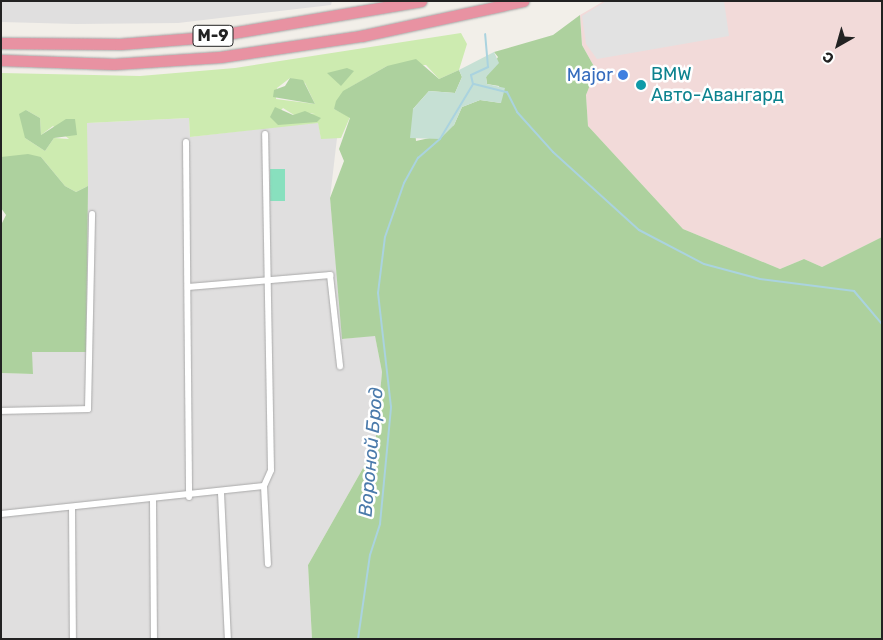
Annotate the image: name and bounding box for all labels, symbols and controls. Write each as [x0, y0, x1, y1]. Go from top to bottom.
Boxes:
north arrow [813, 20, 863, 70]
road number: М-9 [192, 22, 234, 50]
text: С [819, 47, 838, 67]
place label: Major [567, 64, 613, 86]
place label: BMW Авто-Авангард [651, 64, 784, 106]
marker: Major [617, 69, 629, 81]
marker: BMW Авто-Авангард [635, 79, 647, 91]
water label: Вороной Брод [354, 386, 388, 518]

